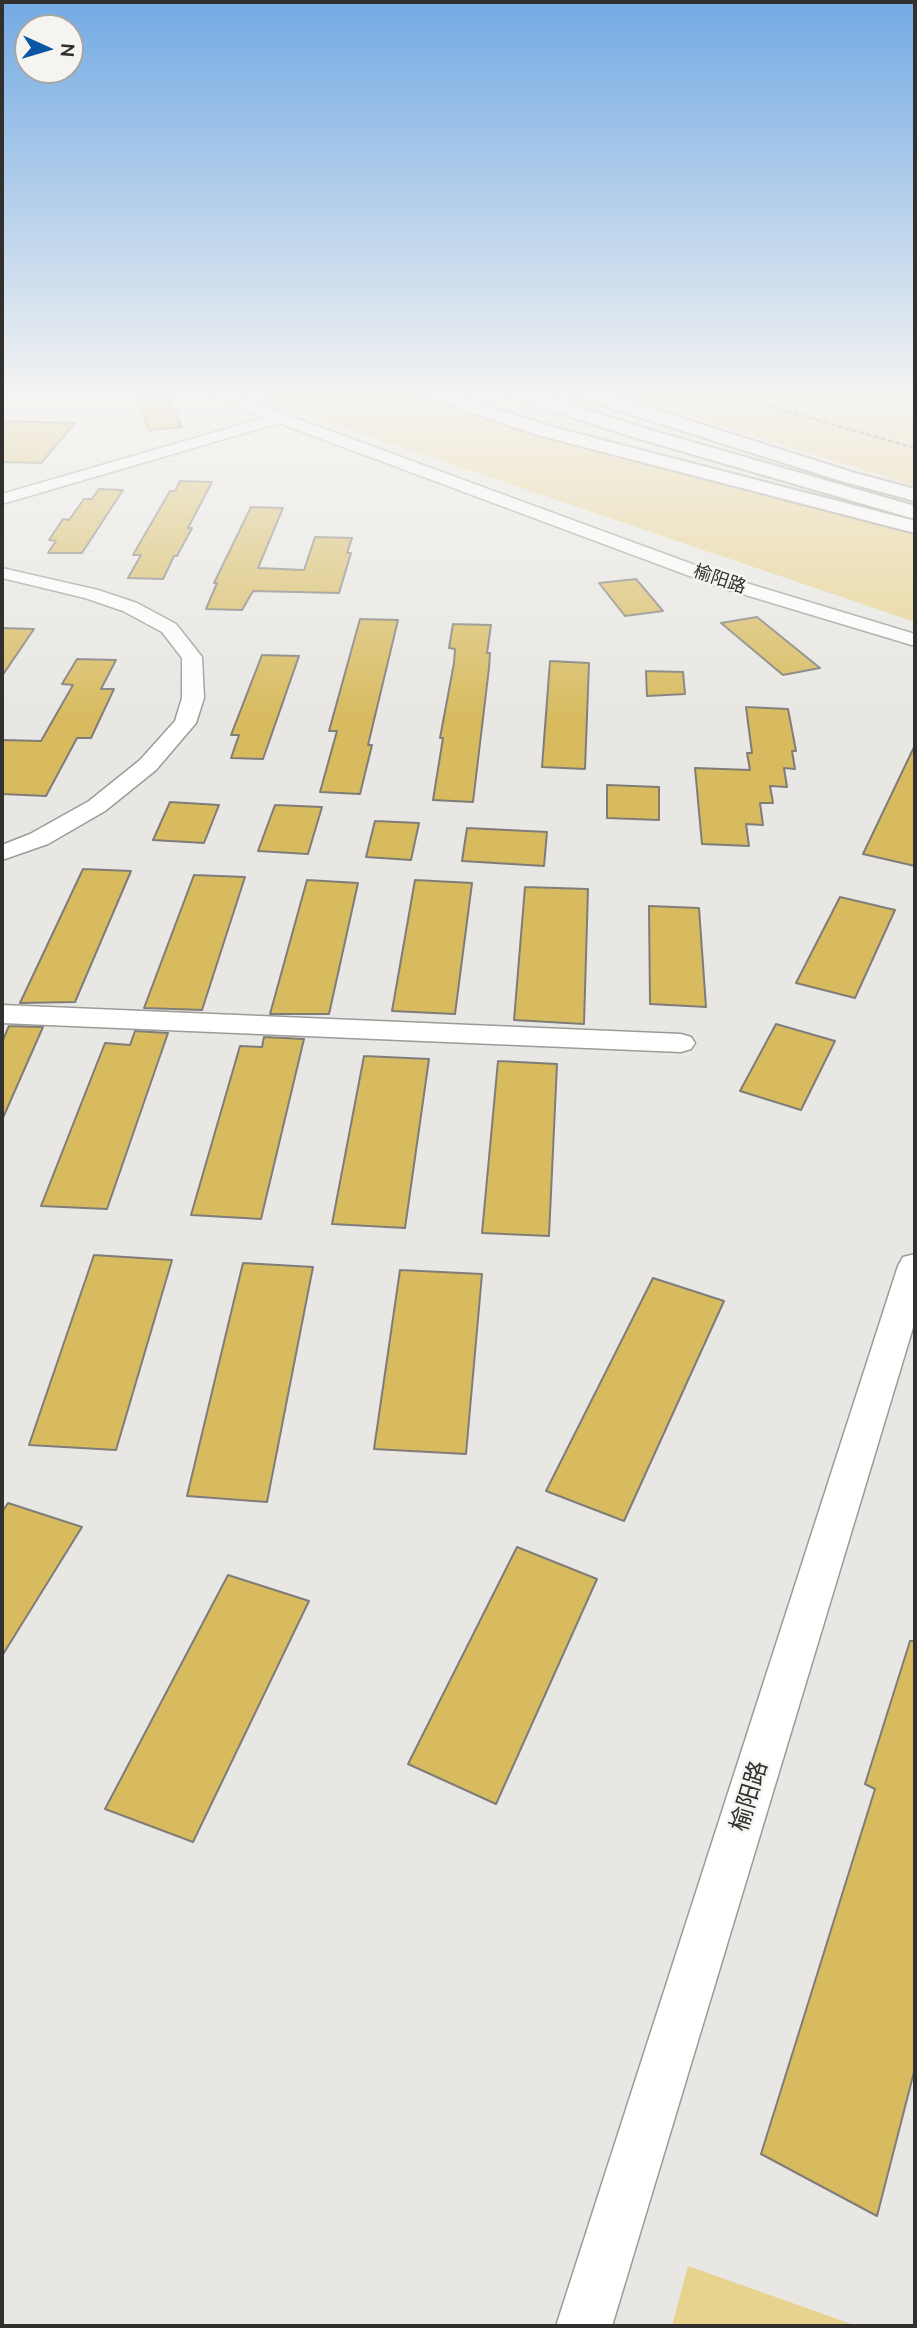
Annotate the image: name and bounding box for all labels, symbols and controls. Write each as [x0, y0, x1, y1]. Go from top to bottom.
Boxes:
north arrow [14, 14, 84, 84]
text: N [56, 42, 79, 58]
street label: 榆阳路 [691, 560, 749, 598]
street label: 榆阳路 [725, 1757, 773, 1835]

